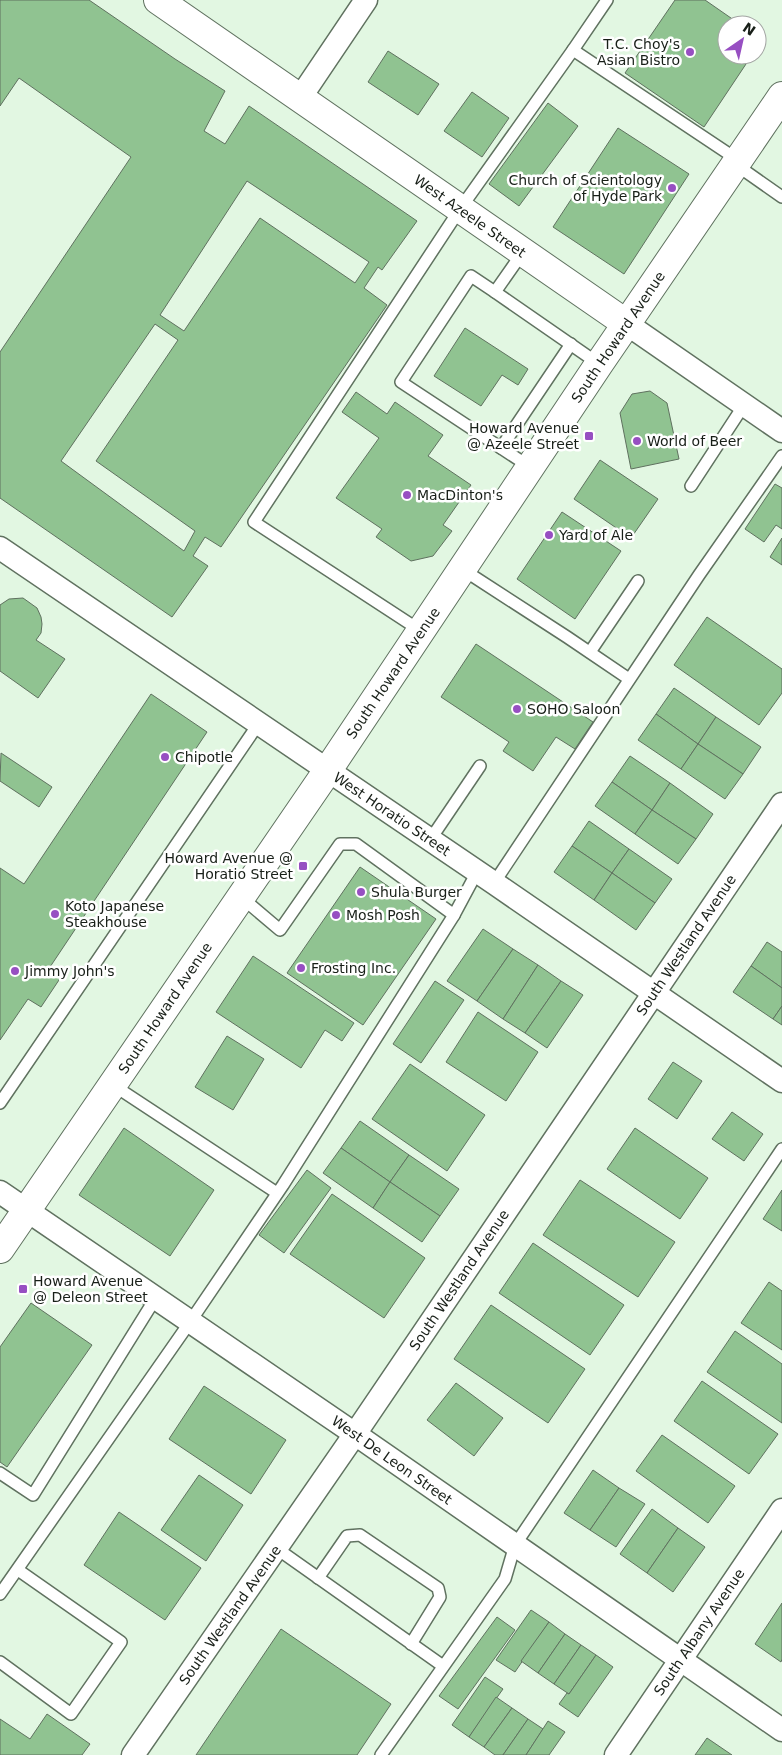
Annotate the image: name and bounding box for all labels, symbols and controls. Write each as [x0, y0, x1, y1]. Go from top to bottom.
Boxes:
north arrow [717, 15, 767, 65]
text: N [740, 19, 759, 39]
place label: T.C. Choy's Asian Bistro [597, 36, 680, 68]
marker: T.C. Choy's Asian Bistro [684, 46, 696, 58]
street label: West Azeele Street [411, 171, 529, 261]
place label: Church of Scientology of Hyde Park [508, 172, 663, 204]
marker: Church of Scientology of Hyde Park [666, 182, 678, 194]
street label: South Howard Avenue [568, 268, 668, 406]
place label: Howard Avenue @ Azeele Street [467, 420, 579, 452]
marker: Howard Avenue @ Azeele Street [583, 430, 595, 442]
place label: World of Beer [647, 433, 742, 449]
marker: World of Beer [631, 435, 643, 447]
place label: MacDinton's [417, 487, 503, 503]
marker: MacDinton's [401, 489, 413, 501]
place label: Yard of Ale [558, 527, 633, 543]
marker: Yard of Ale [543, 529, 555, 541]
street label: South Howard Avenue [343, 604, 443, 742]
place label: SOHO Saloon [527, 701, 620, 717]
marker: SOHO Saloon [511, 703, 523, 715]
place label: Chipotle [175, 749, 233, 765]
marker: Chipotle [159, 751, 171, 763]
street label: West Horatio Street [331, 769, 454, 859]
place label: Howard Avenue @ Horatio Street [165, 850, 293, 882]
marker: Howard Avenue @ Horatio Street [297, 860, 309, 872]
street label: South Westland Avenue [633, 872, 739, 1018]
place label: Shula Burger [371, 884, 462, 900]
marker: Shula Burger [355, 886, 367, 898]
place label: Koto Japanese Steakhouse [65, 898, 164, 930]
place label: Mosh Posh [346, 907, 420, 923]
marker: Koto Japanese Steakhouse [49, 908, 61, 920]
marker: Mosh Posh [330, 909, 342, 921]
street label: South Howard Avenue [115, 939, 215, 1077]
place label: Frosting Inc. [311, 960, 396, 976]
marker: Frosting Inc. [295, 962, 307, 974]
place label: Jimmy John's [24, 963, 115, 979]
marker: Jimmy John's [9, 965, 21, 977]
street label: South Westland Avenue [406, 1207, 512, 1353]
place label: Howard Avenue @ Deleon Street [33, 1273, 148, 1305]
marker: Howard Avenue @ Deleon Street [17, 1283, 29, 1295]
street label: West De Leon Street [329, 1412, 456, 1508]
street label: South Westland Avenue [176, 1542, 284, 1688]
street label: South Albany Avenue [651, 1565, 747, 1699]

